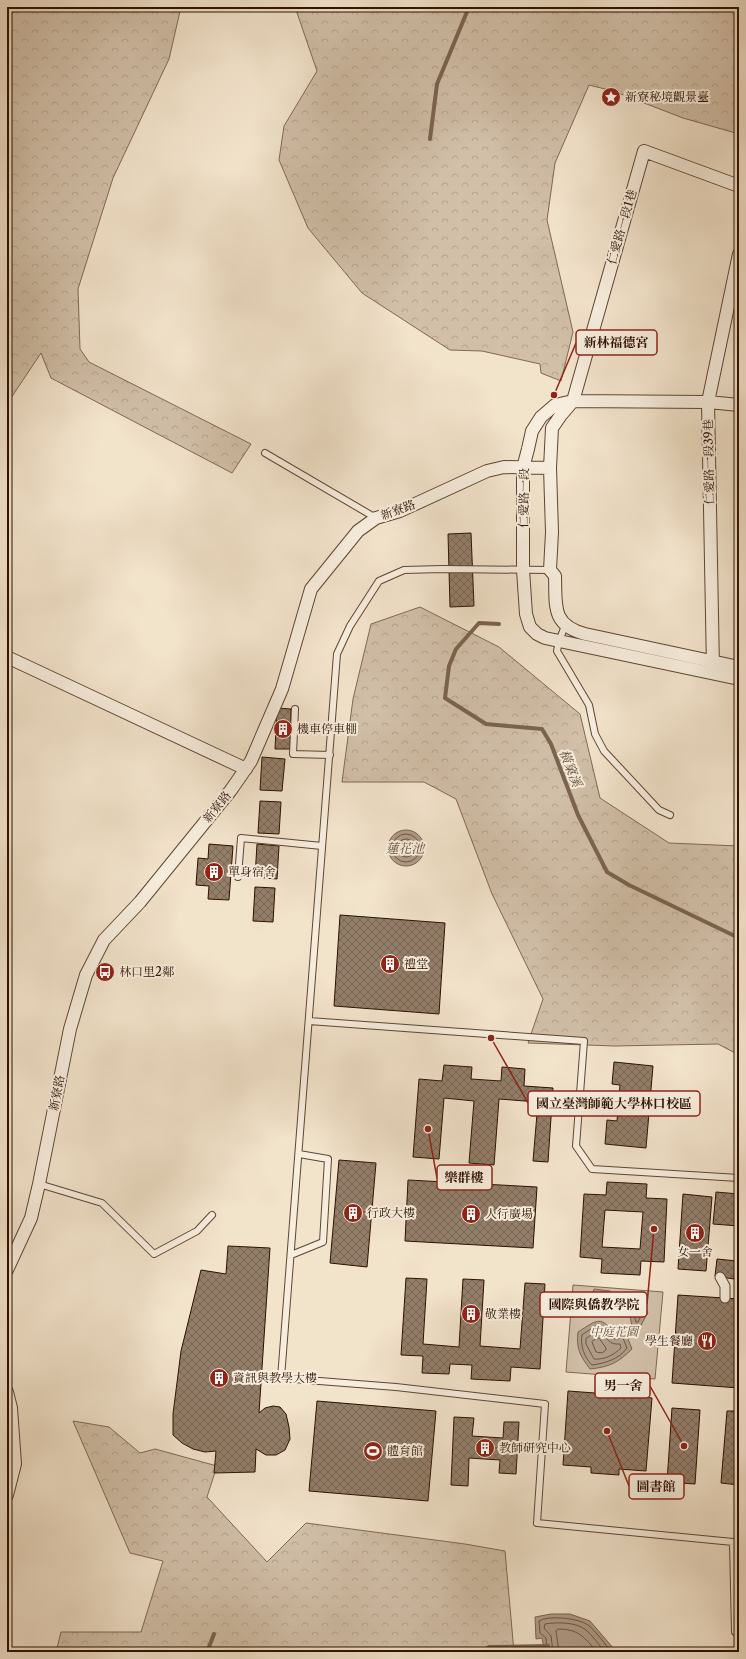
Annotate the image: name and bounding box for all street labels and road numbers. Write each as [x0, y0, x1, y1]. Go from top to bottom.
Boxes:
street label: 仁愛路一段1巷 [604, 188, 639, 266]
street label: 仁愛路一段39巷 [700, 419, 717, 505]
street label: 仁愛路一段 [515, 468, 532, 528]
street label: 新寮路 [378, 496, 417, 523]
street label: 新寮路 [199, 788, 234, 825]
street label: 新寮路 [46, 1074, 67, 1112]

